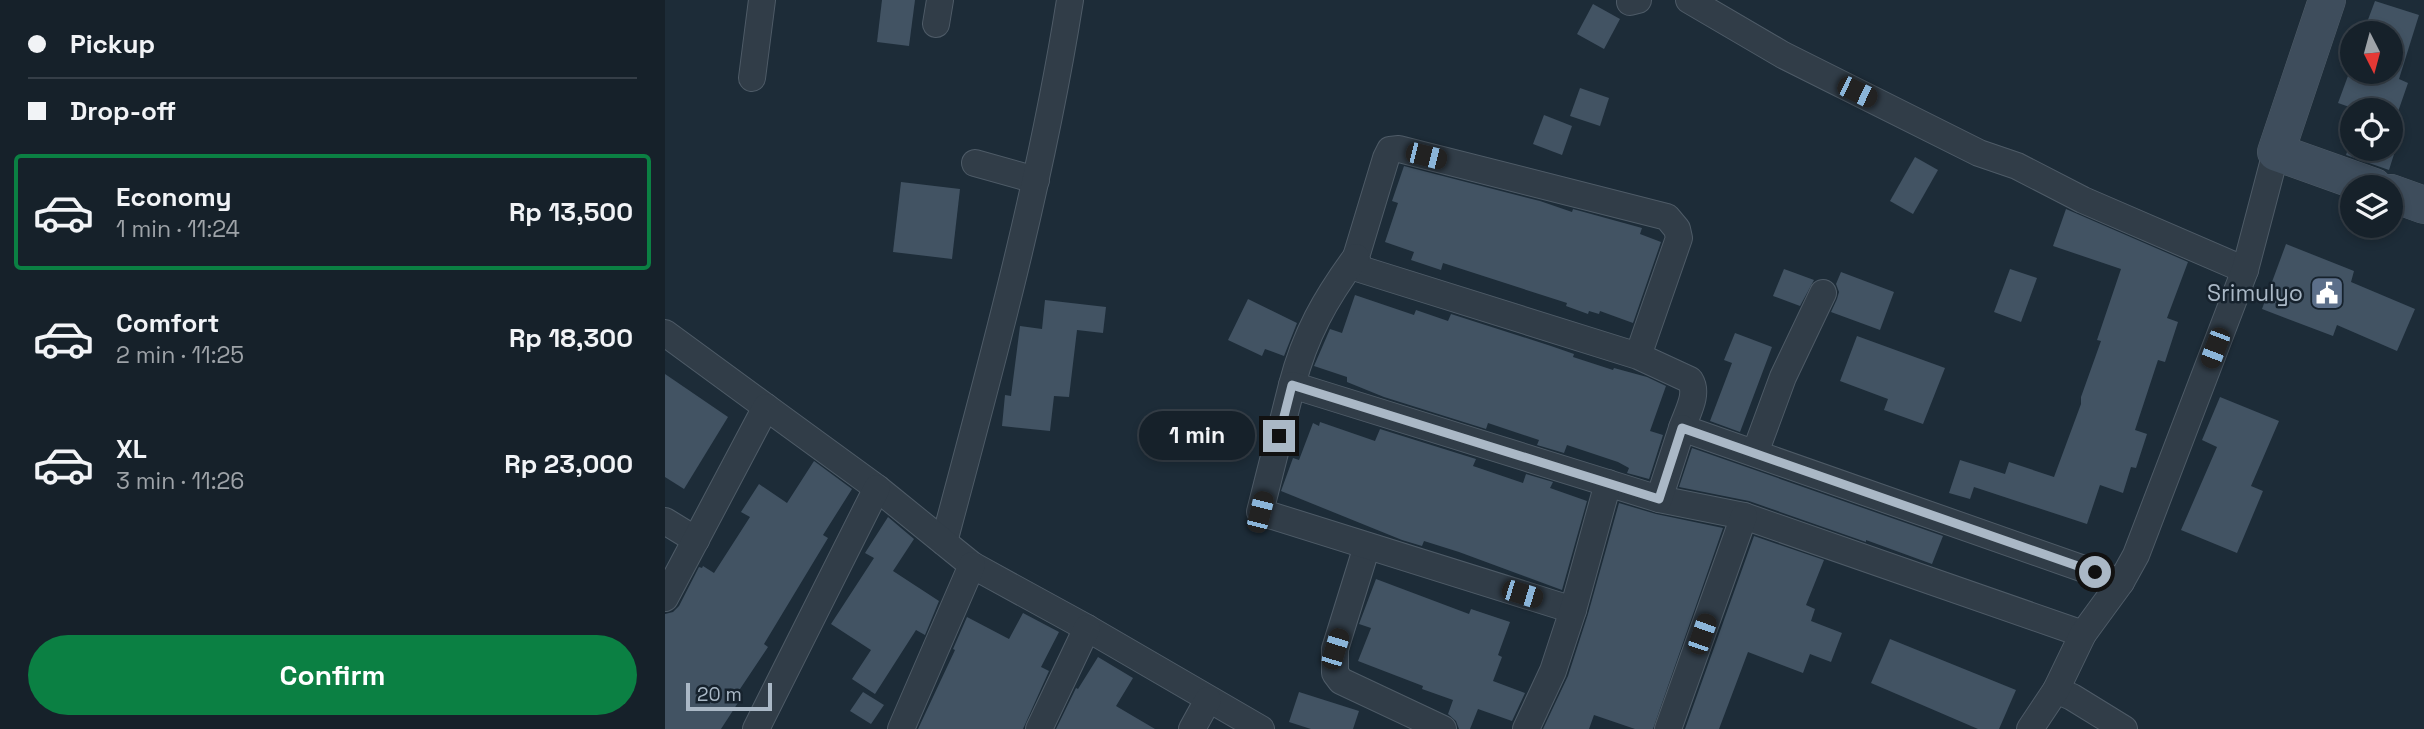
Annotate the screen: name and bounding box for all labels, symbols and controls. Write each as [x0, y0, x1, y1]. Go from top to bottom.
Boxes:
north arrow [2340, 21, 2403, 84]
map controls [2340, 21, 2403, 238]
text: Pickup [70, 27, 155, 61]
car [1834, 73, 1881, 111]
text: Drop-off [70, 94, 176, 128]
button: locate [2340, 98, 2403, 161]
car [1404, 141, 1449, 171]
button: layers [2340, 175, 2403, 238]
text: Economy [116, 180, 232, 214]
icon: car [32, 181, 95, 244]
text: Rp 13,500 [509, 195, 633, 229]
text: 1 min · 11:24 [116, 214, 240, 244]
public building icon: Srimulyo [2308, 274, 2346, 312]
place label: Srimulyo [2207, 278, 2303, 308]
text: Comfort [116, 306, 219, 340]
icon: car [32, 307, 95, 370]
text: Rp 18,300 [509, 321, 633, 355]
car [2198, 325, 2233, 371]
text: 2 min · 11:25 [116, 340, 244, 370]
callout: 1 min [1139, 412, 1255, 460]
text: 1 min [1169, 420, 1225, 450]
route end [1263, 420, 1295, 452]
text: XL [116, 432, 147, 466]
icon: car [32, 433, 95, 496]
text: Rp 23,000 [504, 447, 633, 481]
text: 3 min · 11:26 [116, 466, 244, 496]
car [1245, 489, 1276, 535]
route start [2079, 556, 2111, 588]
car [1499, 578, 1546, 610]
car [1686, 611, 1719, 657]
car [1319, 626, 1352, 672]
button: Confirm [28, 635, 637, 715]
scale bar [686, 680, 772, 712]
text: 20 m [697, 682, 742, 707]

